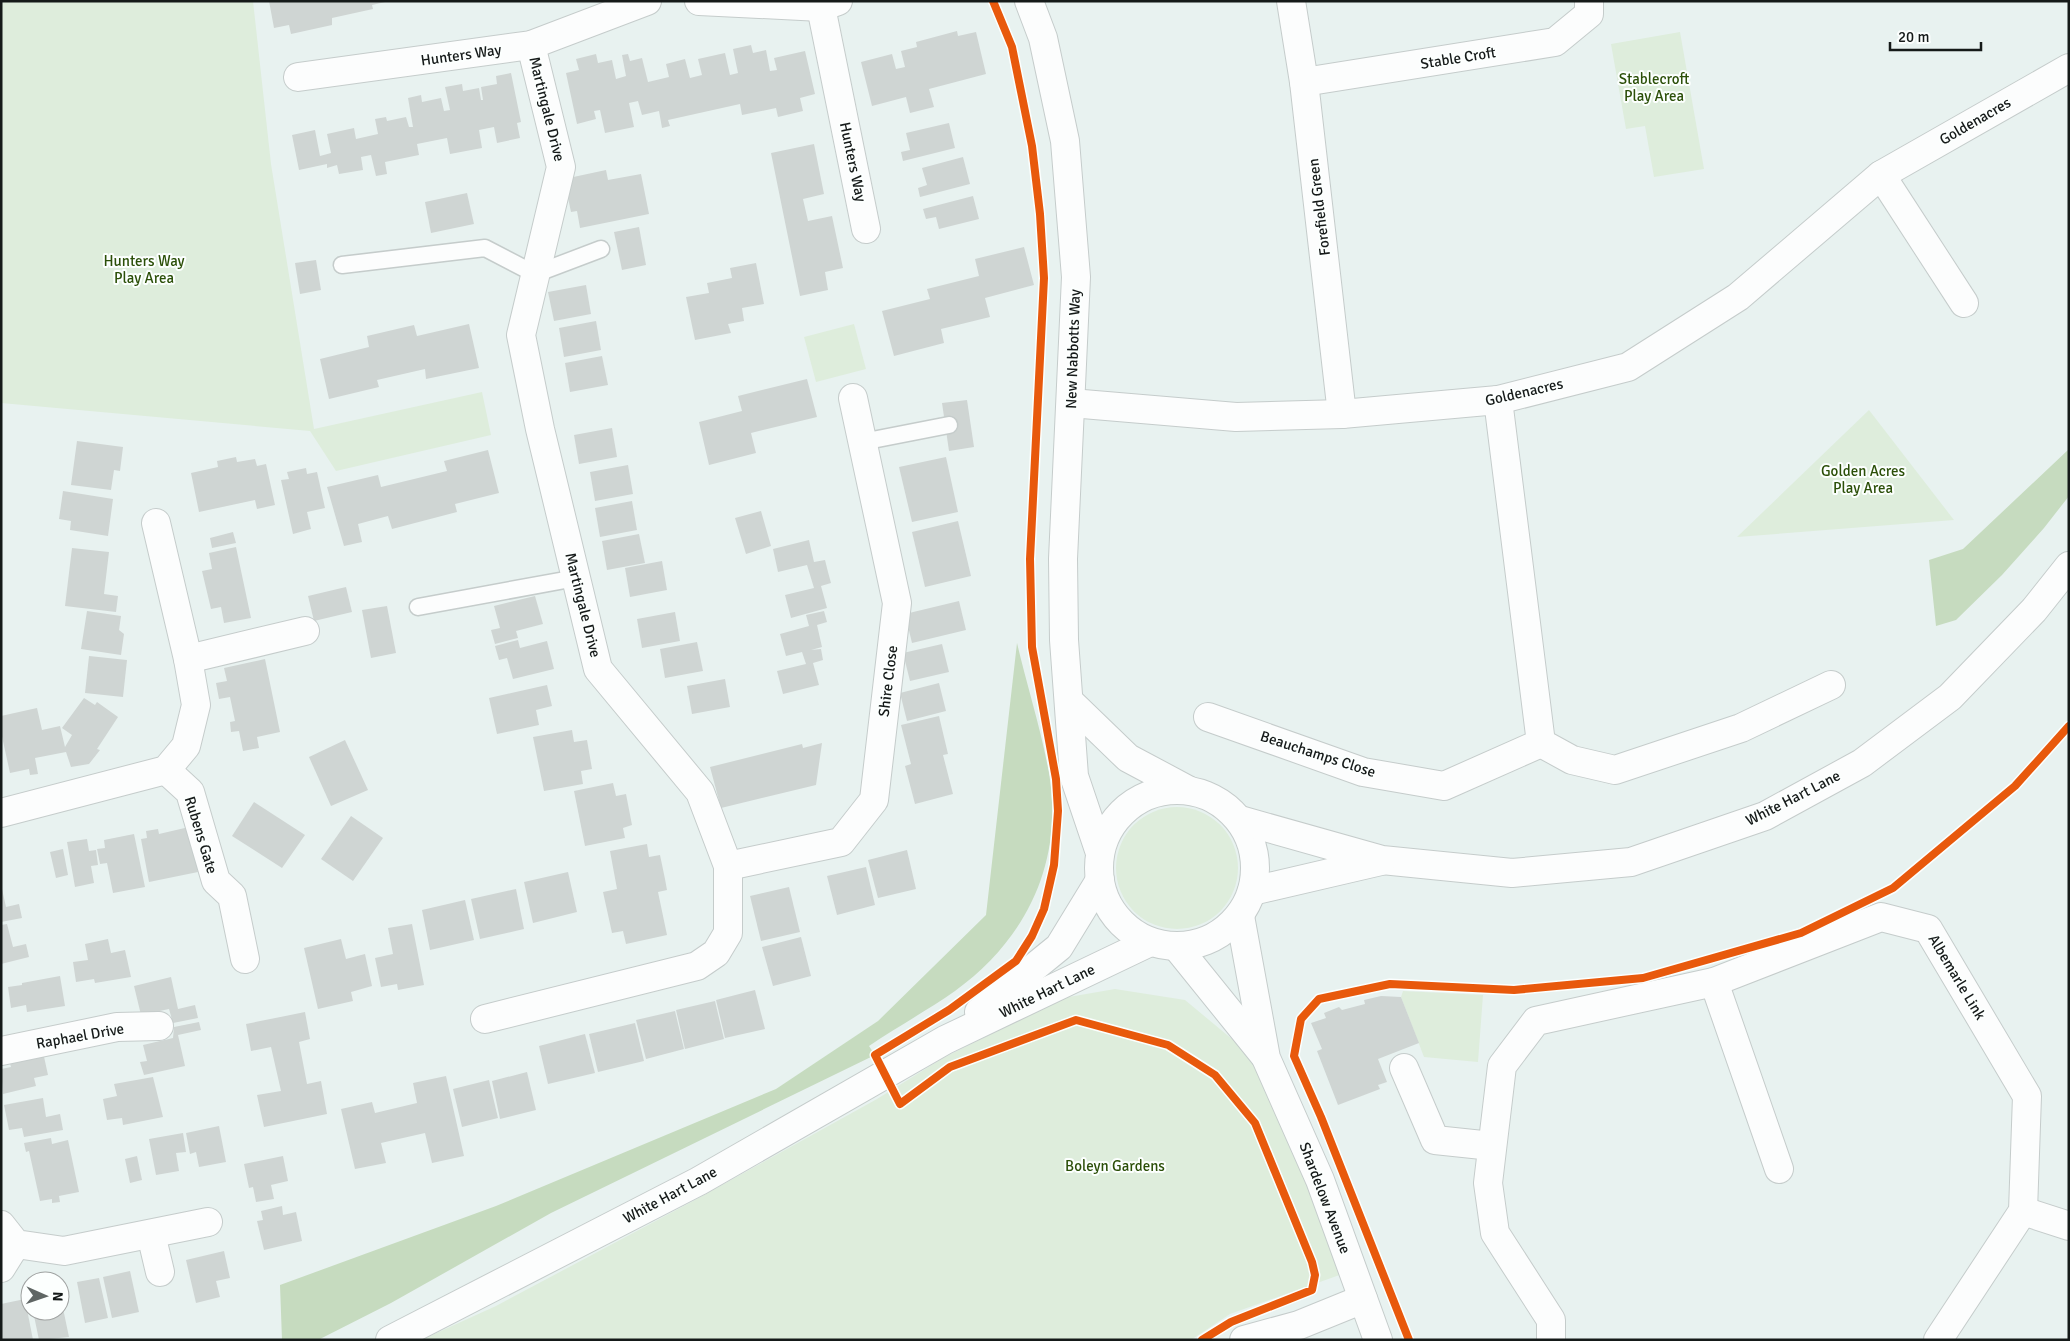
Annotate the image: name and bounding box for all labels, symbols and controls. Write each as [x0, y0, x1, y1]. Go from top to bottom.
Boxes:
scale bar [1890, 20, 1981, 52]
text: 20 m [1898, 28, 1929, 46]
street label: Hunters Way [420, 40, 502, 70]
street label: Stable Croft [1419, 43, 1497, 73]
street label: Martingale Drive [525, 55, 569, 163]
park label: Stablecroft Play Area [1619, 70, 1690, 105]
street label: Goldenacres [1936, 93, 2014, 149]
street label: Hunters Way [836, 120, 870, 204]
street label: Forefield Green [1304, 157, 1334, 257]
park label: Hunters Way Play Area [103, 252, 185, 287]
street label: New Nabbotts Way [1062, 289, 1084, 409]
street label: Goldenacres [1483, 374, 1565, 410]
park label: Golden Acres Play Area [1821, 462, 1905, 497]
street label: Martingale Drive [561, 551, 605, 659]
street label: Shire Close [875, 644, 901, 718]
street label: Beauchamps Close [1258, 727, 1378, 781]
street label: White Hart Lane [1743, 766, 1843, 830]
street label: Rubens Gate [181, 794, 221, 876]
street label: Albemarle Link [1924, 931, 1990, 1023]
street label: White Hart Lane [996, 960, 1098, 1022]
street label: Raphael Drive [35, 1019, 125, 1053]
street label: Shardelow Avenue [1295, 1140, 1355, 1256]
park label: Boleyn Gardens [1065, 1157, 1165, 1175]
street label: White Hart Lane [620, 1163, 720, 1227]
north arrow [20, 1271, 70, 1321]
text: N [49, 1291, 66, 1302]

